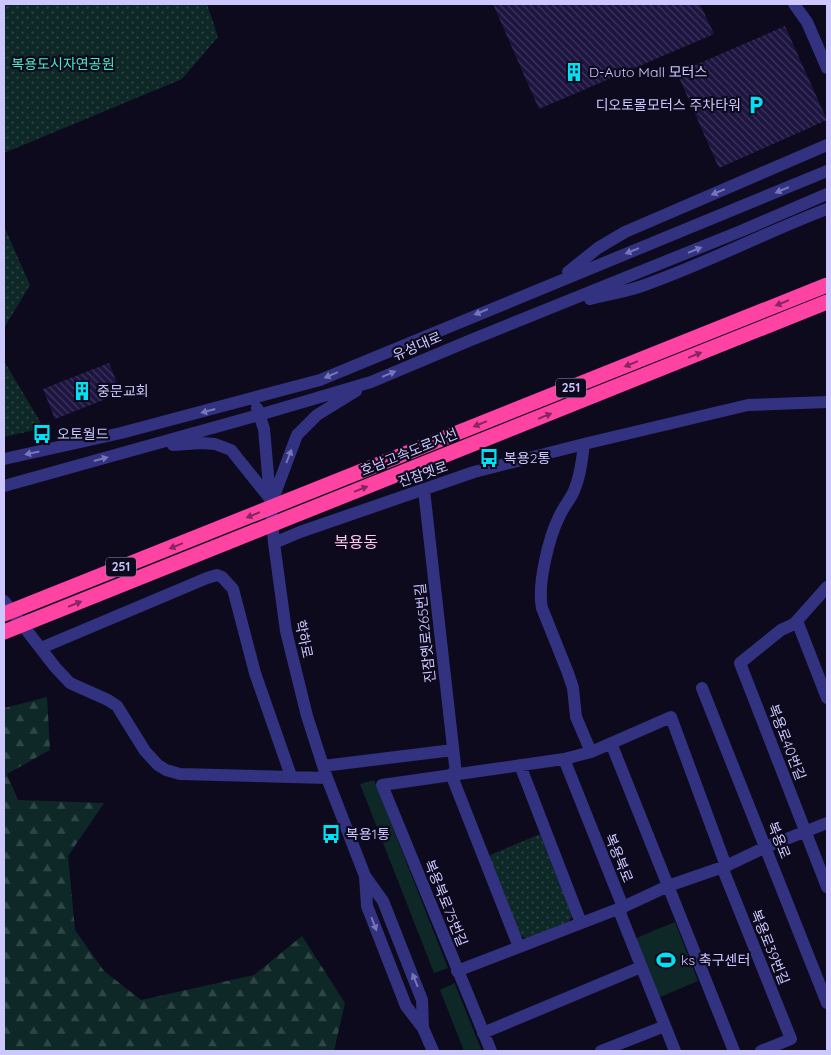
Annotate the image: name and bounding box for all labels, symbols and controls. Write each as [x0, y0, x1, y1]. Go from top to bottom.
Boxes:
park label: 복용도시자연공원 [11, 55, 115, 73]
building icon: D-Auto Mall 모터스 [563, 61, 585, 83]
place label: D-Auto Mall 모터스 [589, 63, 707, 81]
parking icon: 디오토몰모터스 주차타워 [745, 94, 767, 116]
place label: 디오토몰모터스 주차타워 [595, 96, 741, 114]
one-way arrow [775, 186, 789, 194]
one-way arrow [711, 188, 725, 196]
one-way arrow [688, 245, 702, 253]
one-way arrow [625, 248, 639, 256]
one-way arrow [775, 300, 789, 308]
one-way arrow [474, 309, 488, 317]
street label: 유성대로 [390, 328, 444, 364]
one-way arrow [688, 351, 703, 358]
one-way arrow [624, 360, 638, 368]
one-way arrow [382, 370, 396, 378]
one-way arrow [323, 371, 338, 379]
road number: 251 [556, 378, 586, 398]
building icon: 중문교회 [71, 380, 93, 402]
place label: 중문교회 [97, 382, 149, 400]
one-way arrow [200, 407, 215, 415]
one-way arrow [537, 411, 552, 419]
one-way arrow [472, 420, 487, 428]
bus stop icon: 오토월드 [31, 423, 53, 445]
street label: 호남고속도로지선 [358, 424, 460, 480]
place label: 오토월드 [57, 425, 109, 443]
bus stop icon: 복용2통 [478, 447, 500, 469]
one-way arrow [285, 448, 293, 463]
one-way arrow [24, 449, 40, 457]
place label: 복용2통 [504, 449, 551, 467]
one-way arrow [94, 455, 109, 463]
street label: 진잠옛로 [396, 457, 450, 491]
one-way arrow [354, 485, 369, 493]
one-way arrow [245, 512, 260, 519]
district label: 복용동 [334, 532, 378, 552]
one-way arrow [169, 542, 183, 550]
road number: 251 [106, 558, 136, 576]
street label: 진잠옛로265번길 [411, 582, 439, 684]
one-way arrow [68, 600, 83, 608]
street label: 학하로 [291, 618, 317, 660]
street label: 복용로40번길 [764, 701, 810, 783]
street label: 복용로 [763, 819, 795, 861]
bus stop icon: 복용1통 [320, 823, 342, 845]
place label: 복용1통 [346, 825, 390, 843]
street label: 복용북로 [601, 831, 637, 885]
street label: 복용북로75번길 [420, 857, 472, 949]
street label: 복용로39번길 [747, 907, 793, 987]
one-way arrow [370, 917, 378, 932]
sports icon: ks 축구센터 [655, 949, 677, 971]
place label: ks 축구센터 [681, 951, 750, 969]
one-way arrow [410, 973, 418, 988]

